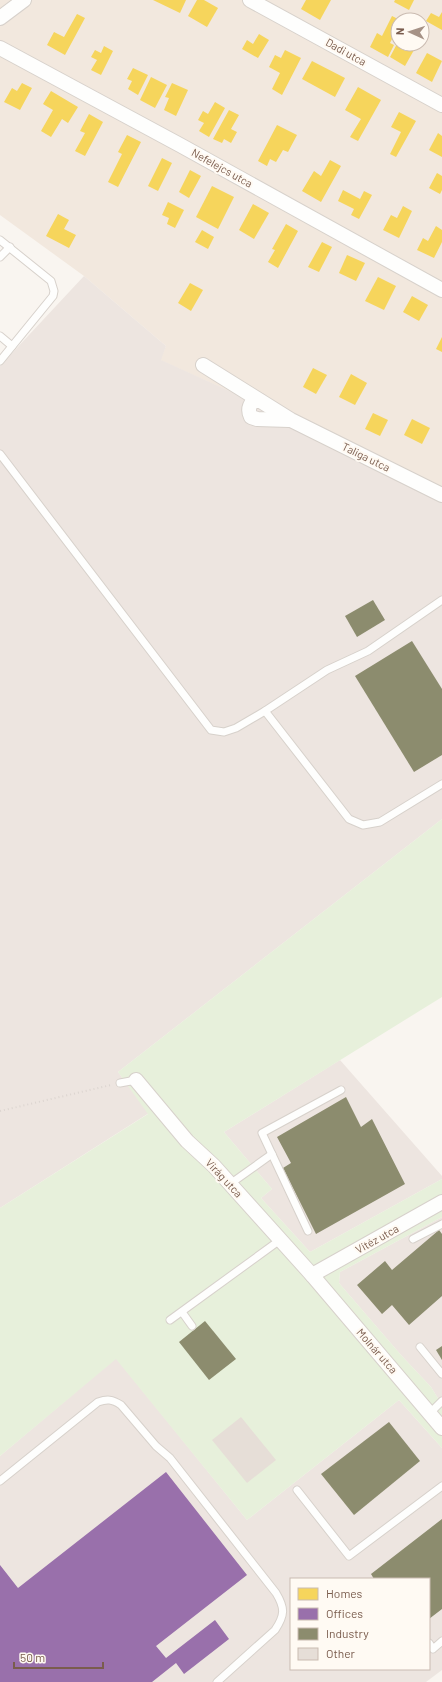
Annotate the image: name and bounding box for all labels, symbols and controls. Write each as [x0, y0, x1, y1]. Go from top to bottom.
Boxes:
north arrow [390, 12, 430, 52]
text: N [393, 27, 406, 35]
street label: Dadi utca [324, 35, 369, 68]
street label: Nefelejcs utca [189, 145, 255, 190]
street label: Taliga utca [340, 439, 392, 474]
street label: Virág utca [203, 1156, 246, 1200]
street label: Vitéz utca [353, 1221, 401, 1256]
street label: Molnár utca [354, 1326, 400, 1376]
legend [290, 1578, 430, 1670]
text: Homes [326, 1586, 363, 1600]
text: Offices [326, 1606, 363, 1620]
text: Industry [326, 1626, 369, 1640]
scale bar [14, 1644, 103, 1670]
text: Other [326, 1646, 356, 1660]
text: 50 m [20, 1650, 45, 1664]

